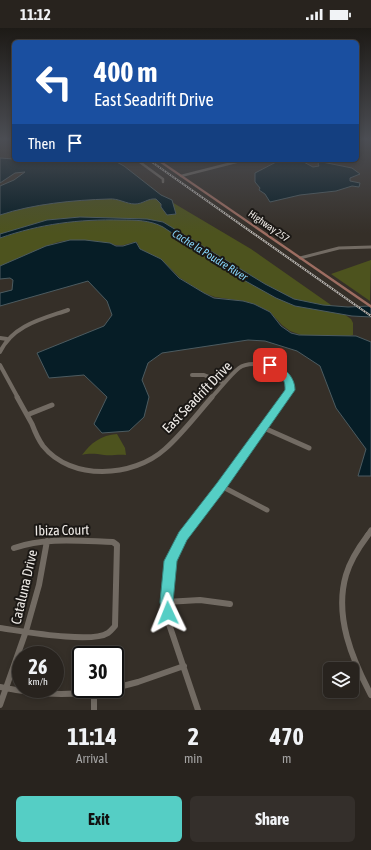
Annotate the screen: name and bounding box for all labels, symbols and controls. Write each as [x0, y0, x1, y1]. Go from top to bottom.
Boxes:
text: 11:12 [20, 6, 51, 23]
icon: left [28, 56, 80, 108]
text: 400 m [94, 56, 157, 88]
text: East Seadrift Drive [94, 89, 214, 110]
icon: arrive [64, 132, 86, 154]
text: Then [28, 135, 56, 152]
street label: Highway 257 [246, 208, 292, 244]
water label: Cache la Poudre River [170, 227, 250, 283]
pin [253, 348, 287, 382]
icon: arrive [259, 354, 281, 376]
street label: East Seadrift Drive [159, 358, 235, 436]
street label: Ibiza Court [35, 522, 89, 538]
street label: Cataluna Drive [8, 548, 40, 626]
position arrow [147, 592, 189, 634]
speed limit sign: 30 [72, 646, 124, 698]
text: 26 [29, 655, 47, 678]
map controls [323, 662, 359, 698]
button: layers [323, 662, 359, 698]
text: km/h [28, 676, 48, 687]
text: 11:14 [67, 723, 117, 750]
text: 2 [188, 723, 199, 750]
text: 470 [270, 723, 304, 750]
text: Arrival [76, 751, 108, 766]
text: min [184, 751, 203, 766]
text: m [282, 751, 291, 766]
button: Exit [16, 796, 182, 842]
button: Share [190, 796, 355, 842]

